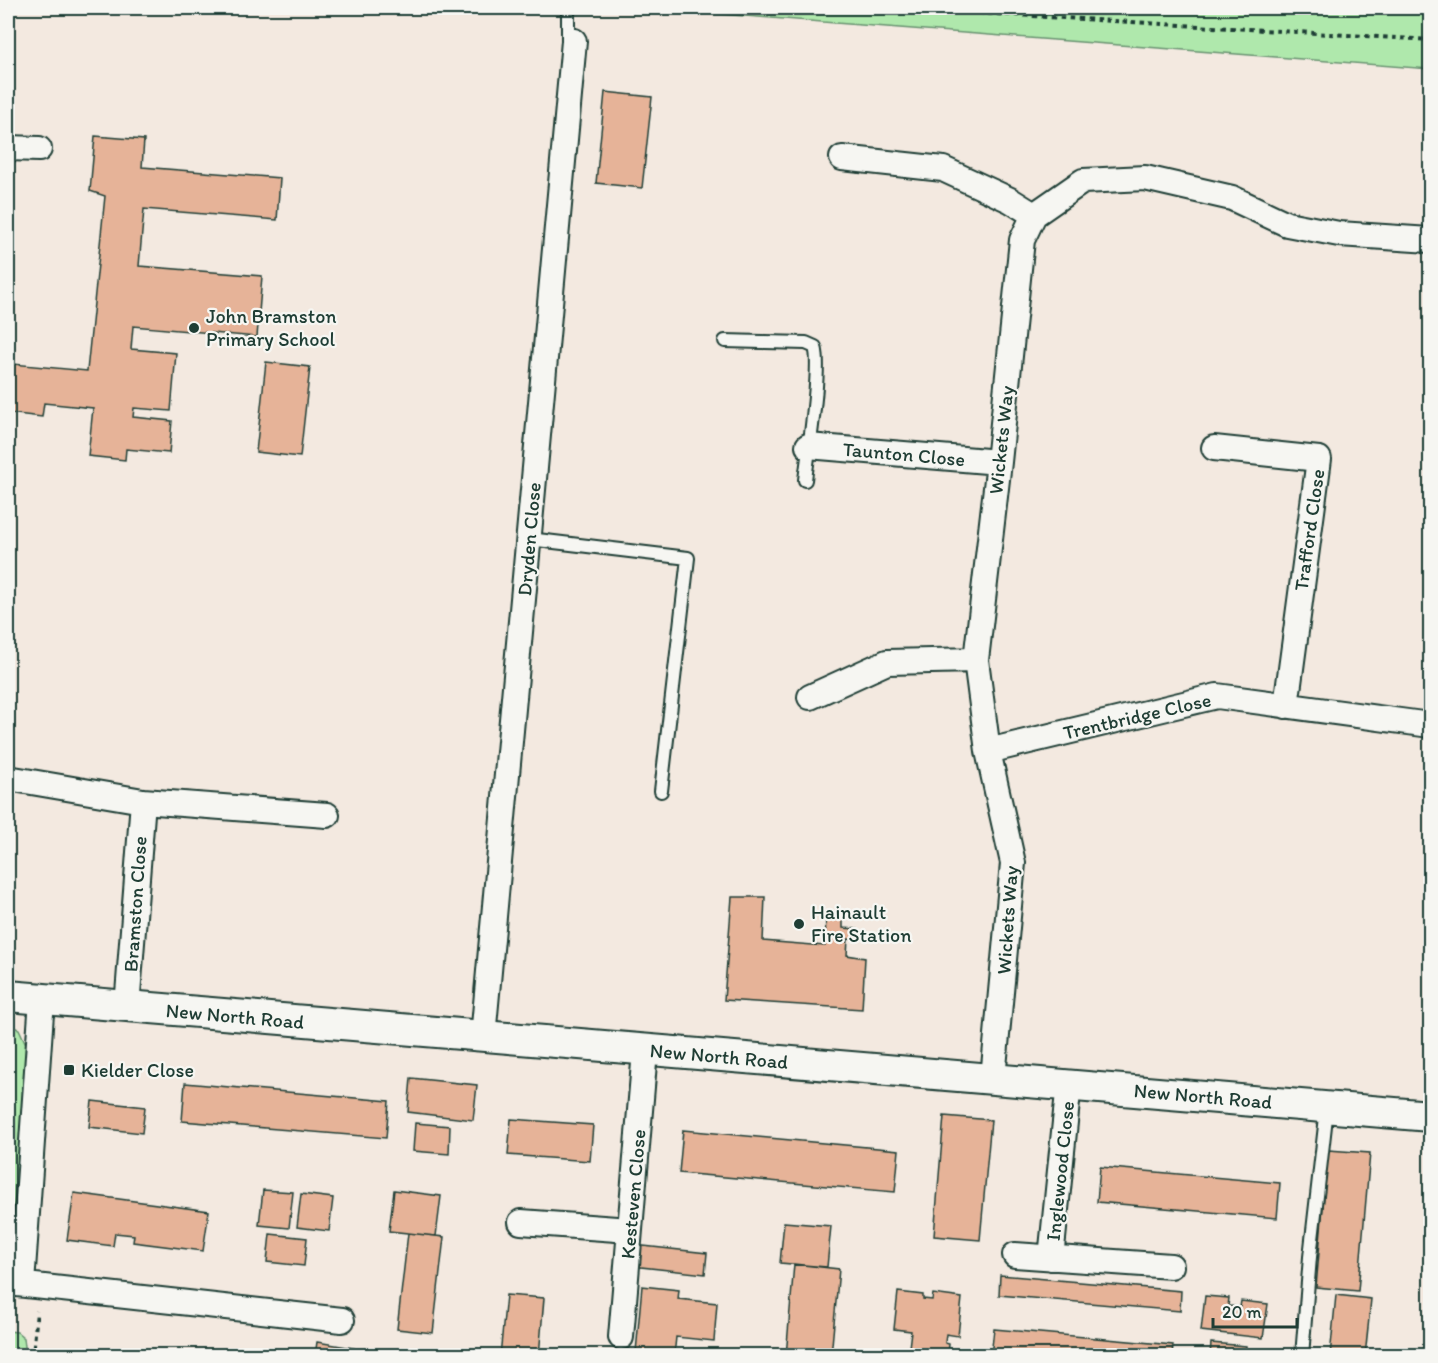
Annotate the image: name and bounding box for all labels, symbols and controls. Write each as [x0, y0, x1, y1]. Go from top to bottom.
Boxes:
place label: John Bramston Primary School [206, 304, 337, 351]
marker: John Bramston Primary School [187, 321, 201, 335]
street label: Wickets Way [983, 384, 1019, 496]
street label: Taunton Close [842, 437, 966, 471]
street label: Trafford Close [1289, 467, 1329, 593]
street label: Dryden Close [512, 481, 546, 597]
street label: Trentbridge Close [1061, 687, 1213, 745]
street label: Bramston Close [118, 835, 152, 973]
street label: Wickets Way [991, 864, 1023, 975]
place label: Hainault Fire Station [811, 900, 912, 947]
marker: Hainault Fire Station [792, 917, 806, 931]
street label: New North Road [165, 998, 305, 1034]
street label: New North Road [649, 1038, 789, 1074]
place label: Kielder Close [81, 1058, 194, 1082]
marker: Kielder Close [62, 1063, 76, 1077]
street label: New North Road [1133, 1078, 1273, 1114]
street label: Inglewood Close [1041, 1100, 1079, 1242]
street label: Kesteven Close [615, 1128, 651, 1260]
scale bar [1213, 1291, 1297, 1329]
text: 20 m [1222, 1301, 1262, 1323]

